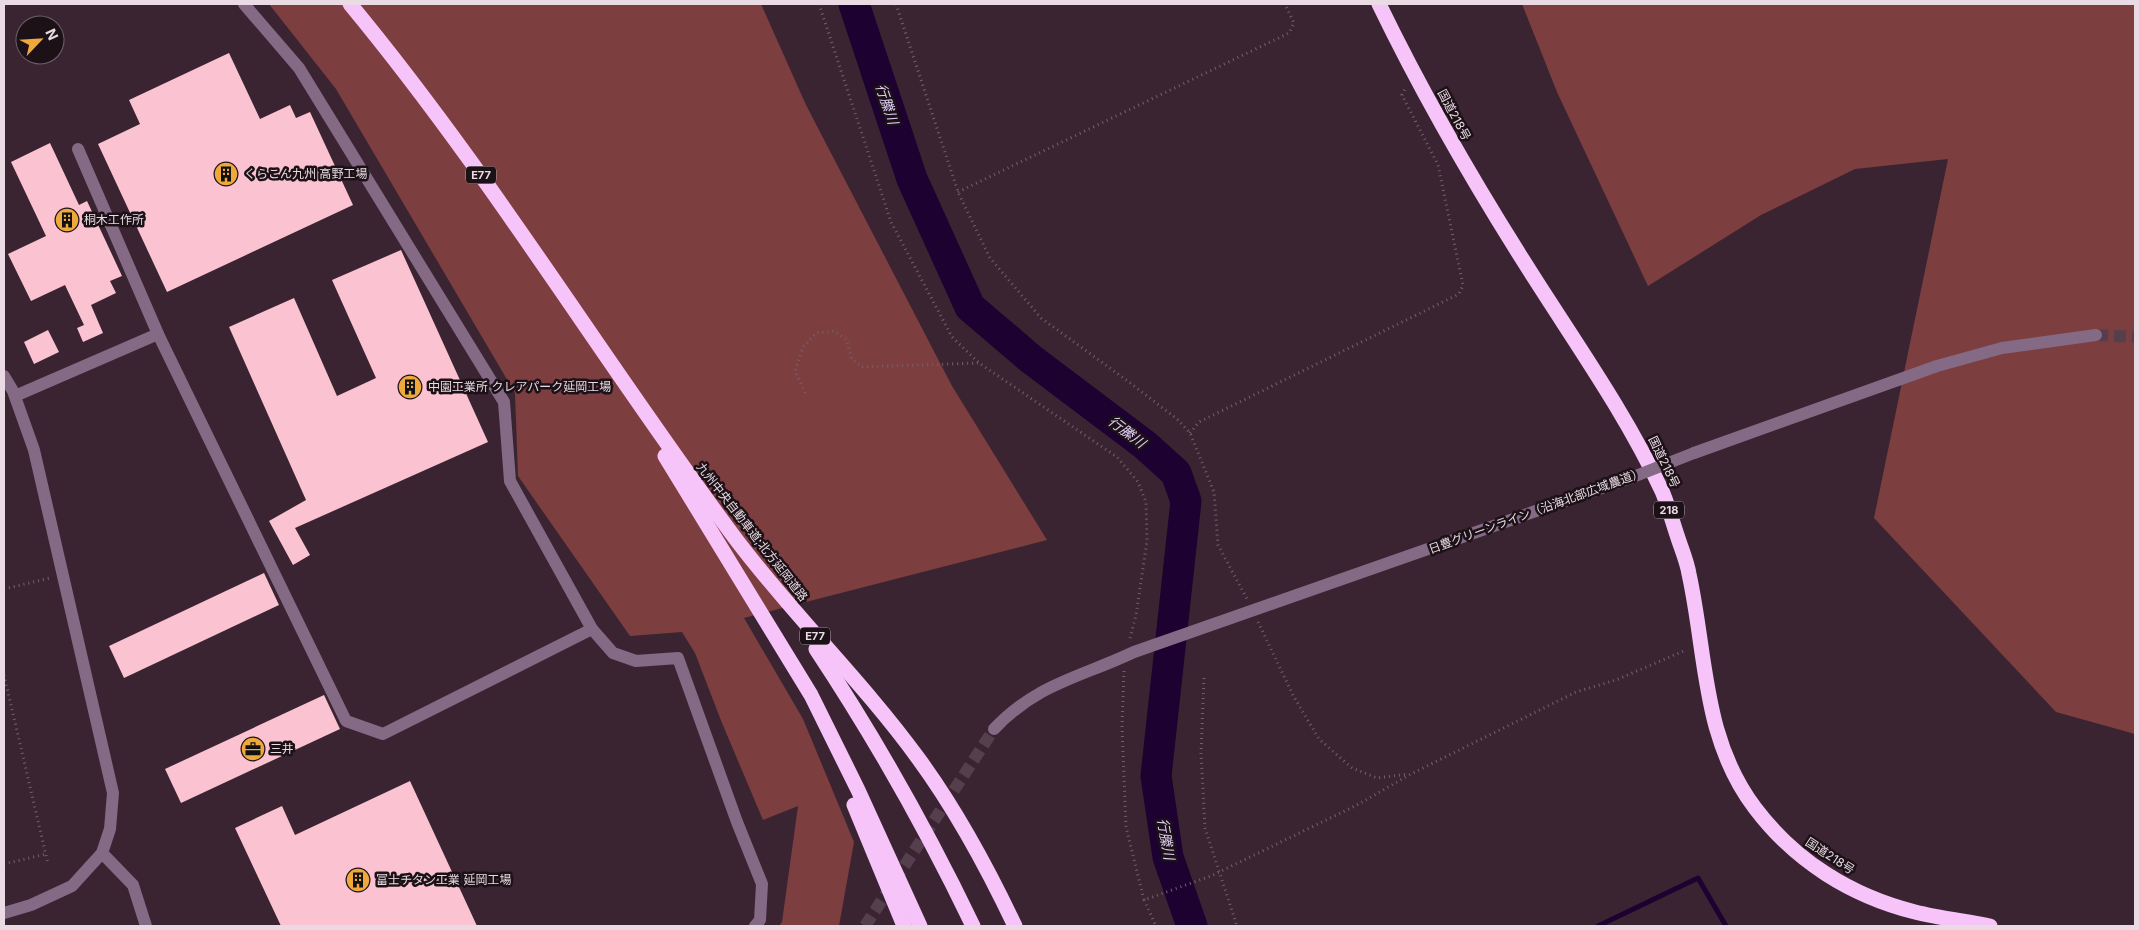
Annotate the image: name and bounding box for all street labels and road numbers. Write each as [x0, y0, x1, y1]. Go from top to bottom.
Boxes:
street label: 国道218号 [1435, 87, 1474, 143]
road number: E77 [466, 166, 496, 184]
street label: 国道218号 [1646, 433, 1683, 490]
street label: 九州中央自動車道;北方延岡道路 [694, 459, 811, 604]
street label: 日豊グリーンライン（沿海北部広域農道） [1426, 465, 1645, 556]
road number: 218 [1654, 502, 1684, 518]
road number: E77 [800, 628, 830, 644]
street label: 国道218号 [1803, 834, 1858, 877]

